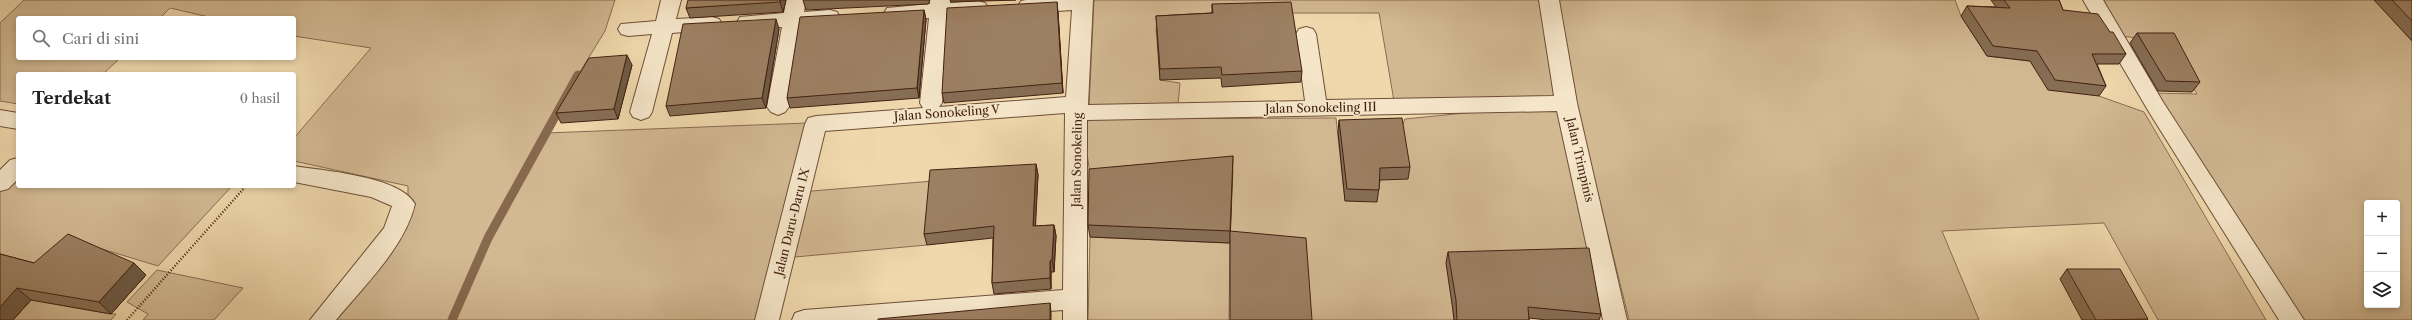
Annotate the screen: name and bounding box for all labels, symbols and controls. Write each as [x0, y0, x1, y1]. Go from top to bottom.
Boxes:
search box [16, 16, 296, 60]
icon: search [30, 27, 52, 49]
text: Cari di sini [62, 29, 139, 48]
text: Terdekat [32, 88, 111, 108]
text: 0 hasil [240, 90, 280, 106]
street label: Jalan Sonokeling III [1263, 99, 1377, 116]
street label: Jalan Sonokeling V [892, 101, 1001, 124]
street label: Jalan Sonokeling [1068, 112, 1085, 209]
street label: Jalan Trimpinis [1563, 114, 1598, 204]
street label: Jalan Daru-Daru IX [770, 166, 812, 279]
map controls [2364, 200, 2400, 308]
button: + [2364, 200, 2400, 236]
button: − [2364, 236, 2400, 272]
button: layers [2364, 272, 2400, 308]

